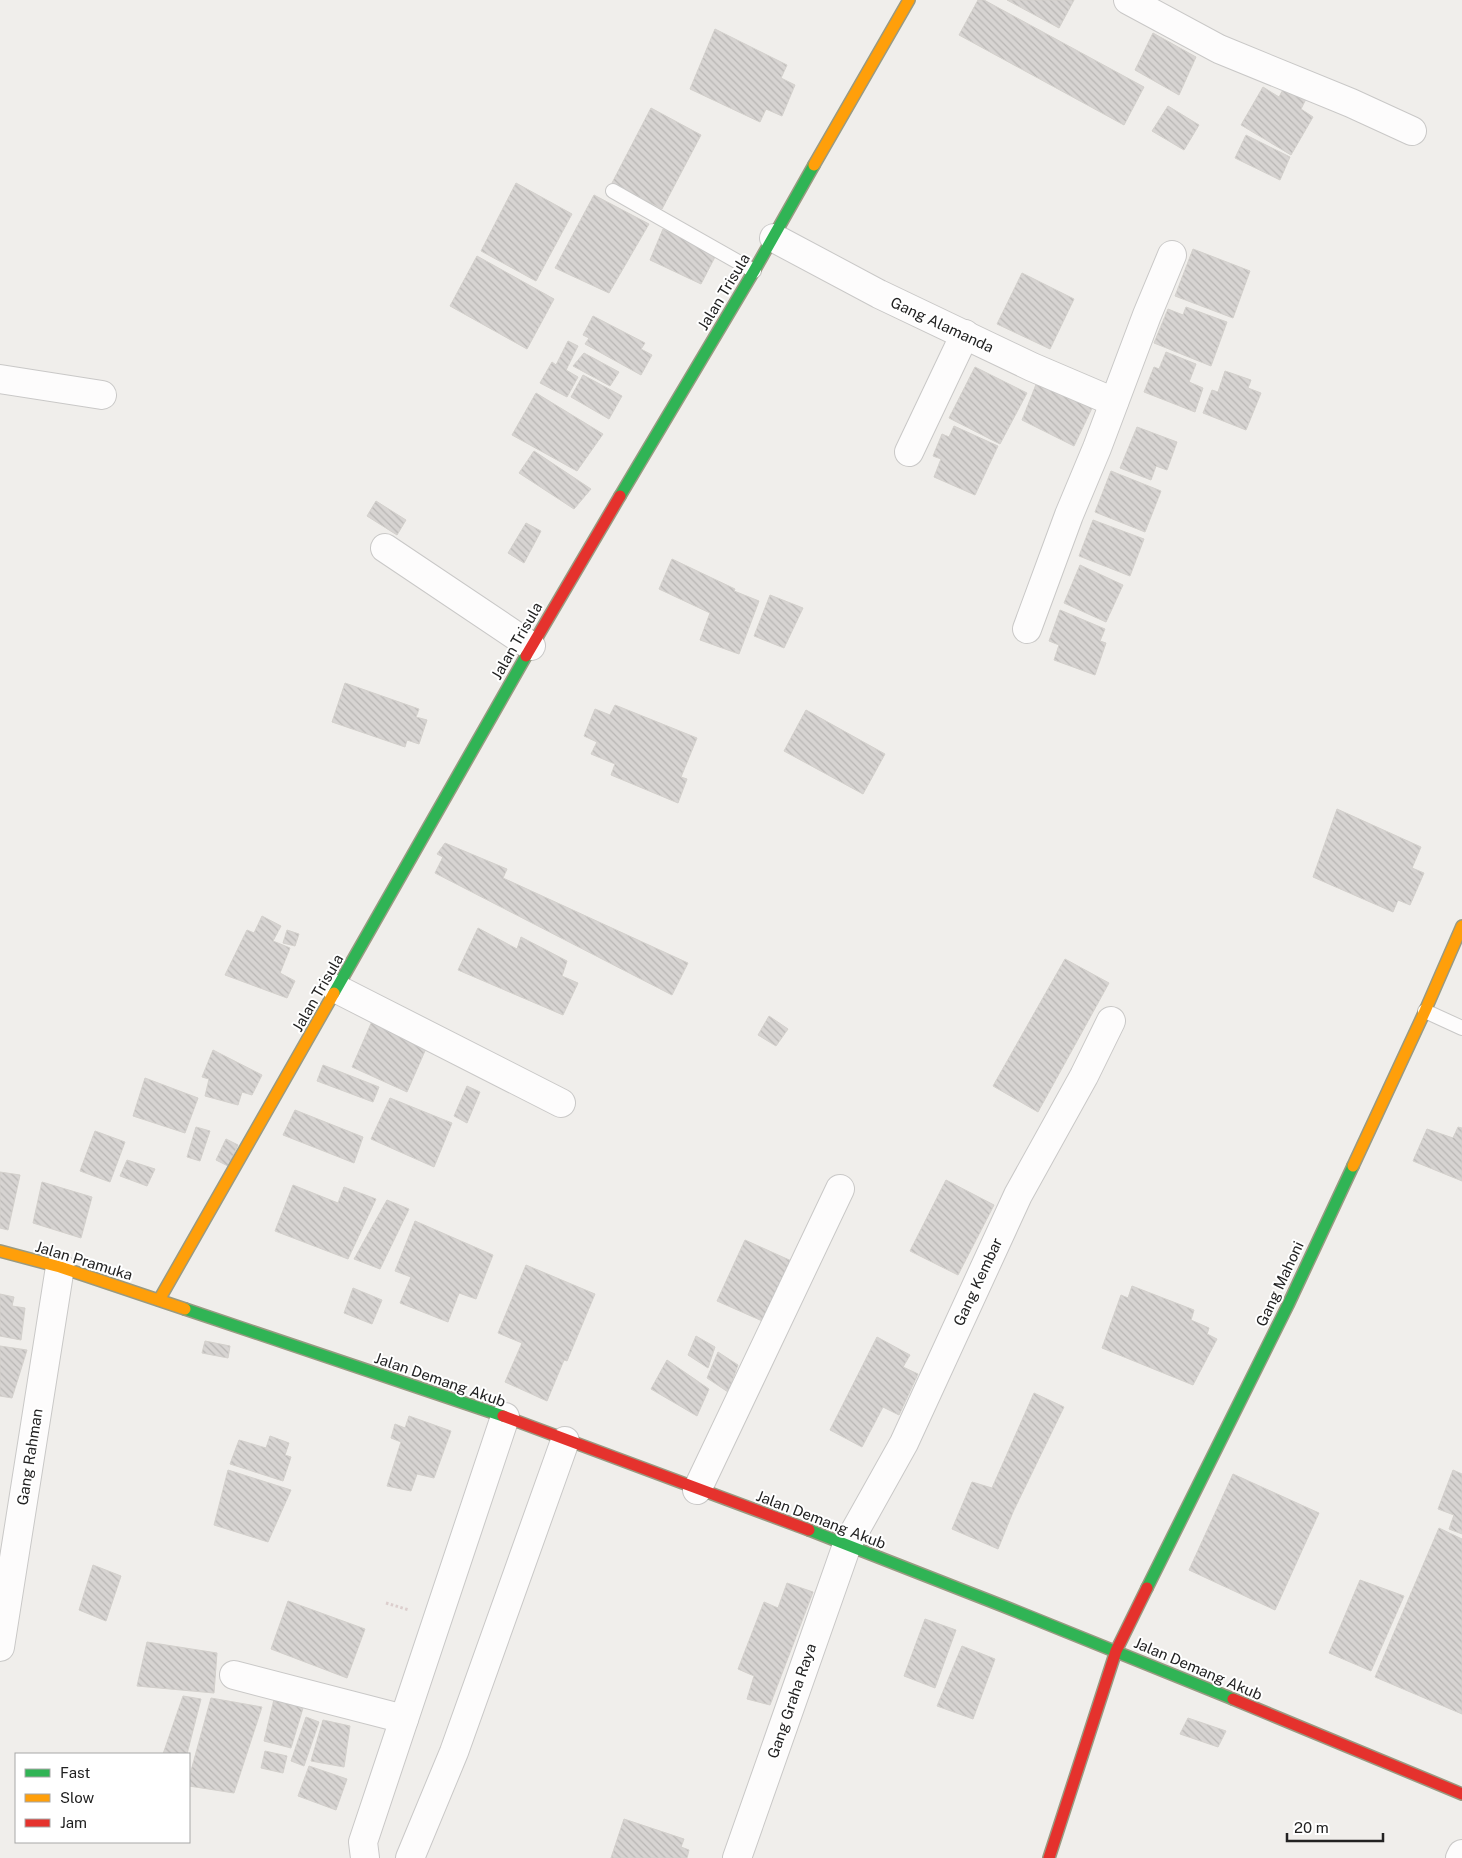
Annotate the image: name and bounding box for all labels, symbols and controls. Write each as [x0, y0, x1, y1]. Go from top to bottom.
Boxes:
street label: Jalan Trisula [694, 250, 753, 333]
street label: Gang Alamanda [888, 293, 996, 356]
street label: Jalan Trisula [488, 599, 546, 682]
street label: Jalan Trisula [289, 951, 347, 1034]
street label: Gang Kembar [950, 1235, 1005, 1329]
street label: Jalan Pramuka [33, 1238, 135, 1283]
street label: Gang Mahoni [1252, 1239, 1307, 1329]
street label: Jalan Demang Akub [372, 1349, 508, 1410]
street label: Gang Rahman [13, 1407, 46, 1507]
street label: Jalan Demang Akub [754, 1487, 889, 1552]
street label: Jalan Demang Akub [1132, 1634, 1265, 1703]
street label: Gang Graha Raya [764, 1641, 819, 1761]
legend [15, 1753, 190, 1843]
text: Fast [60, 1764, 90, 1781]
text: Slow [60, 1789, 95, 1806]
scale bar [1287, 1810, 1383, 1842]
text: Jam [60, 1814, 87, 1831]
text: 20 m [1294, 1819, 1329, 1836]

